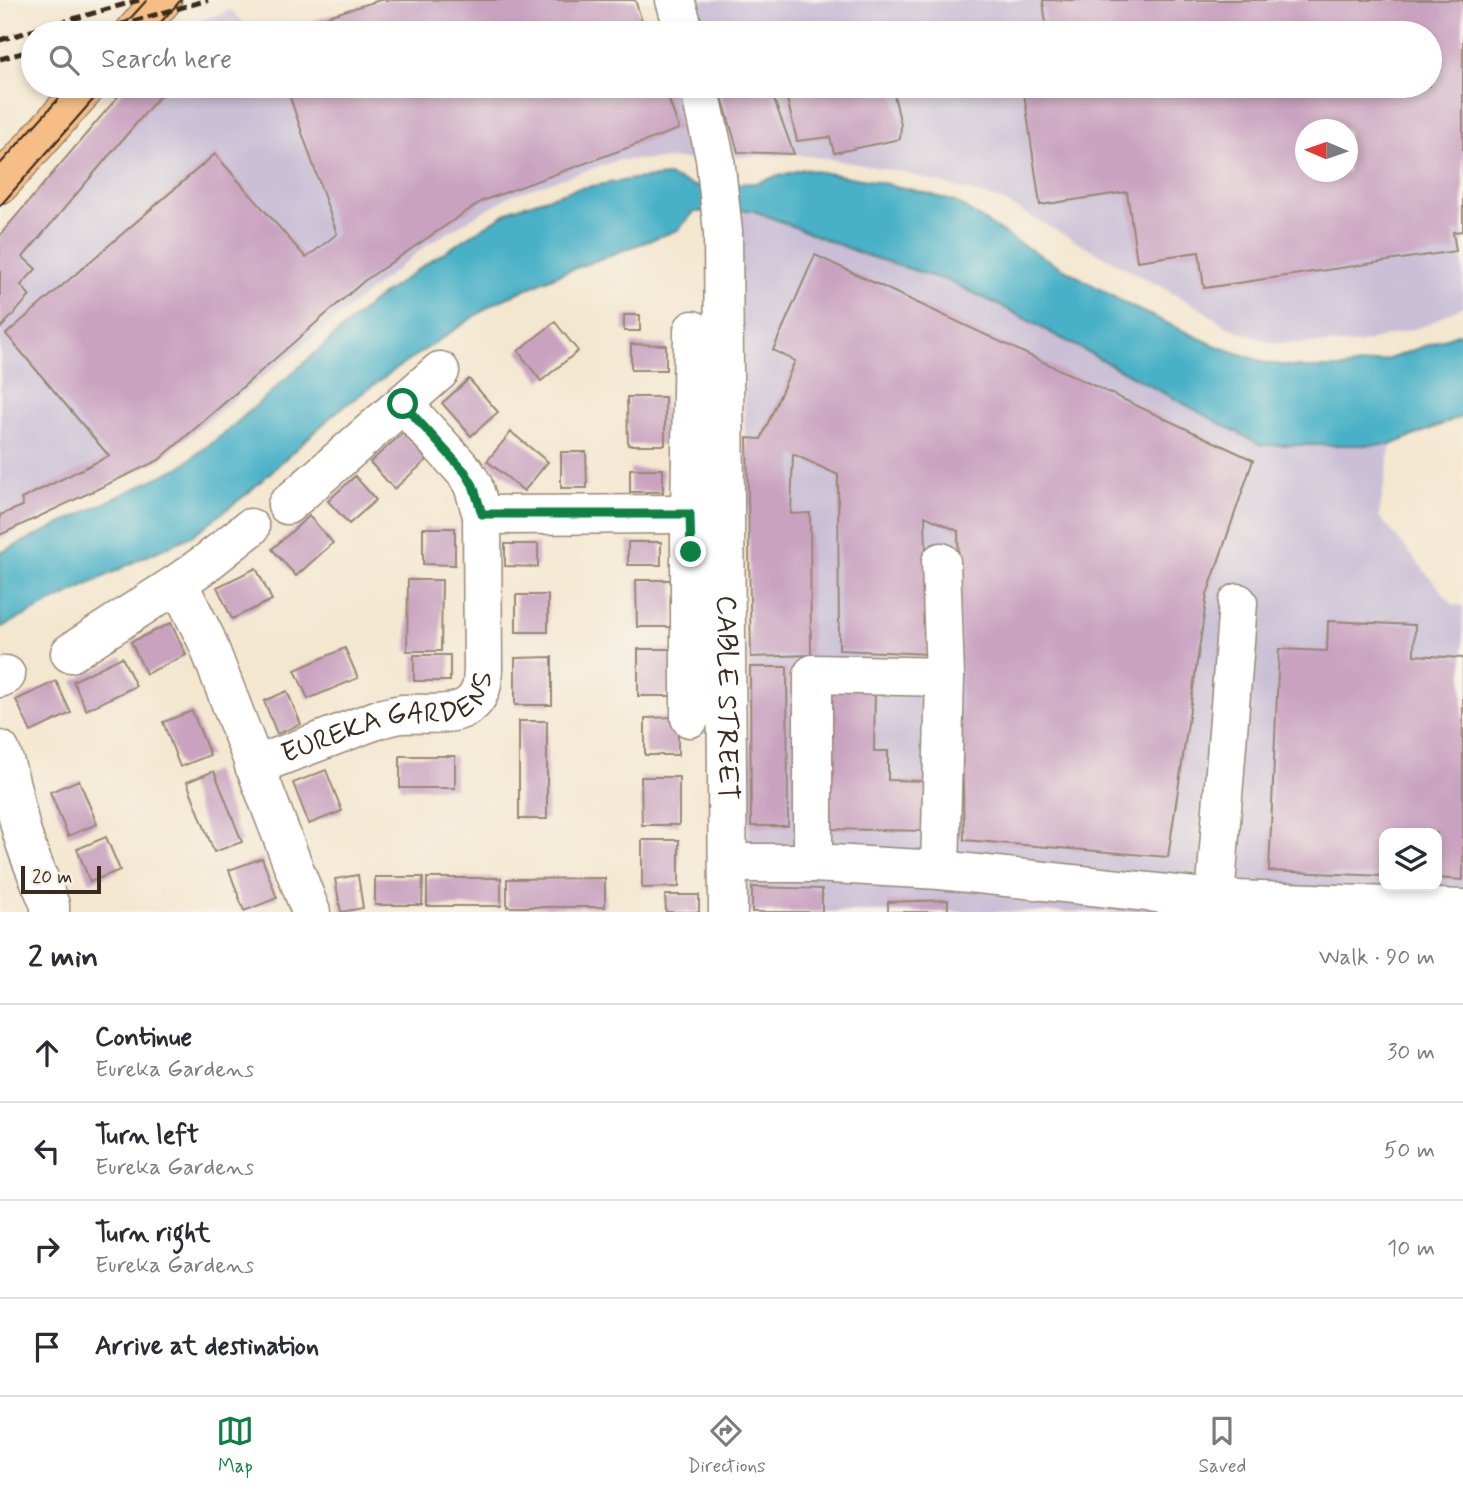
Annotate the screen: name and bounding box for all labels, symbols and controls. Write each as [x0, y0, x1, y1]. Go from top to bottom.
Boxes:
search box [21, 21, 1442, 98]
icon: search [45, 41, 83, 79]
text: Search here [101, 43, 232, 77]
north arrow [1295, 119, 1358, 182]
route start [387, 388, 418, 419]
route end [675, 536, 706, 567]
street label: CABLE STREET [707, 595, 746, 800]
street label: EUREKA GARDENS [276, 671, 501, 773]
map controls [1379, 828, 1442, 891]
button: layers [1379, 828, 1442, 891]
scale bar [21, 863, 102, 895]
text: 20 m [32, 865, 72, 890]
text: 2 min [28, 938, 98, 977]
text: Walk · 90 m [1319, 943, 1435, 973]
text: Continue [95, 1021, 192, 1055]
icon: ahead [28, 1034, 66, 1072]
text: 30 m [1387, 1038, 1435, 1068]
text: Eureka Gardens [95, 1055, 254, 1085]
text: Turn left [95, 1119, 199, 1153]
icon: left [28, 1132, 66, 1170]
text: 50 m [1384, 1136, 1435, 1166]
text: Eureka Gardens [95, 1153, 254, 1183]
text: Turn right [95, 1217, 211, 1251]
icon: right [28, 1230, 66, 1268]
text: 10 m [1387, 1234, 1435, 1264]
text: Eureka Gardens [95, 1251, 254, 1281]
icon: arrive [28, 1328, 66, 1366]
text: Arrive at destination [95, 1330, 319, 1364]
tab: Map [216, 1412, 254, 1479]
tab: Directions [687, 1412, 766, 1479]
tab: Saved [1198, 1412, 1246, 1479]

